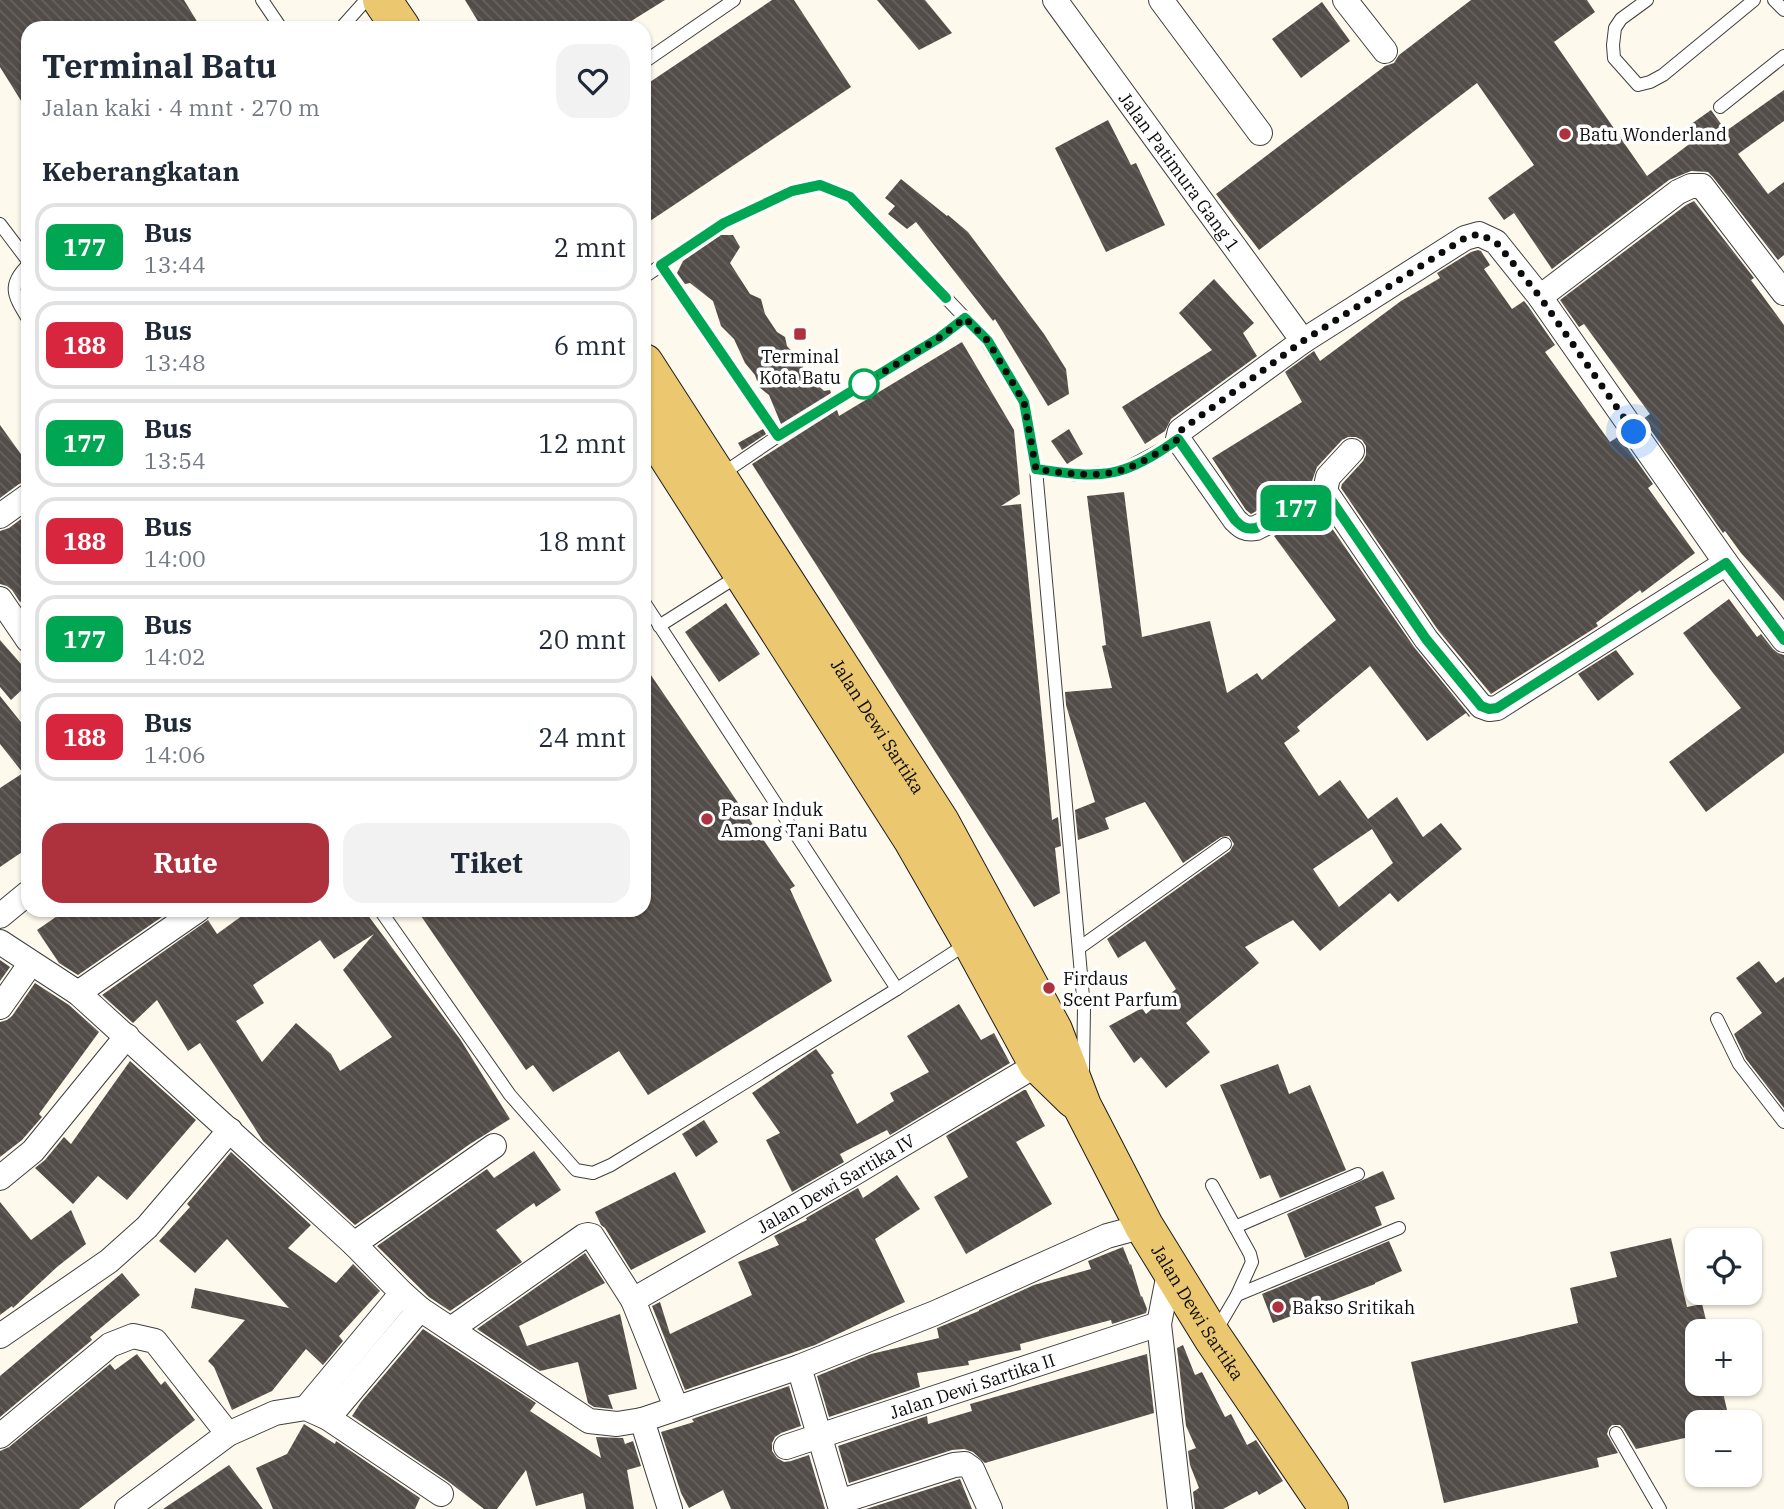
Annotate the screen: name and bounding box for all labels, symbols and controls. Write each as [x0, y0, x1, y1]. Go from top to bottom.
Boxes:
text: Terminal Batu [42, 44, 277, 87]
button: heart [556, 44, 630, 118]
street label: Jalan Patimura Gang 1 [1114, 87, 1245, 256]
text: Jalan kaki · 4 mnt · 270 m [42, 92, 320, 122]
place label: Batu Wonderland [1579, 123, 1727, 146]
marker: Batu Wonderland [1557, 126, 1573, 142]
text: Keberangkatan [42, 154, 240, 188]
text: Bus [144, 215, 192, 249]
text: 2 mnt [554, 230, 626, 264]
text: 177 [63, 231, 106, 263]
text: 13:44 [144, 249, 206, 279]
text: Bus [144, 313, 192, 347]
marker: Terminal Kota Batu [792, 326, 808, 342]
text: 6 mnt [554, 328, 626, 362]
text: 188 [63, 329, 106, 361]
place label: Terminal Kota Batu [759, 345, 841, 389]
text: 13:48 [144, 347, 206, 377]
unlabelled marker [849, 369, 879, 399]
text: Bus [144, 411, 192, 445]
your location [1616, 414, 1651, 449]
text: 12 mnt [538, 426, 626, 460]
text: 177 [63, 427, 106, 459]
text: 13:54 [144, 445, 206, 475]
line badge: 177 [1256, 485, 1336, 531]
text: 177 [1274, 492, 1318, 524]
text: Bus [144, 509, 192, 543]
text: 18 mnt [538, 524, 626, 558]
text: 188 [63, 525, 106, 557]
text: 14:00 [144, 543, 206, 573]
text: Bus [144, 607, 192, 641]
text: 20 mnt [538, 622, 626, 656]
text: 177 [63, 623, 106, 655]
text: 14:02 [144, 641, 206, 671]
street label: Jalan Dewi Sartika [826, 654, 930, 798]
text: Bus [144, 705, 192, 739]
text: 24 mnt [538, 720, 626, 754]
text: 188 [63, 721, 106, 753]
text: 14:06 [144, 739, 206, 769]
place label: Pasar Induk Among Tani Batu [721, 798, 868, 842]
marker: Pasar Induk Among Tani Batu [699, 811, 715, 827]
button: Rute [42, 823, 329, 903]
button: Tiket [343, 823, 630, 903]
place label: Firdaus Scent Parfum [1063, 967, 1178, 1011]
marker: Firdaus Scent Parfum [1041, 980, 1057, 996]
street label: Jalan Dewi Sartika IV [753, 1128, 919, 1238]
map controls [1685, 1228, 1762, 1487]
button: locate [1685, 1228, 1762, 1305]
street label: Jalan Dewi Sartika [1147, 1240, 1250, 1384]
place label: Bakso Sritikah [1292, 1296, 1415, 1319]
marker: Bakso Sritikah [1270, 1299, 1286, 1315]
button: + [1685, 1319, 1762, 1396]
street label: Jalan Dewi Sartika II [887, 1348, 1058, 1424]
button: − [1685, 1410, 1762, 1487]

